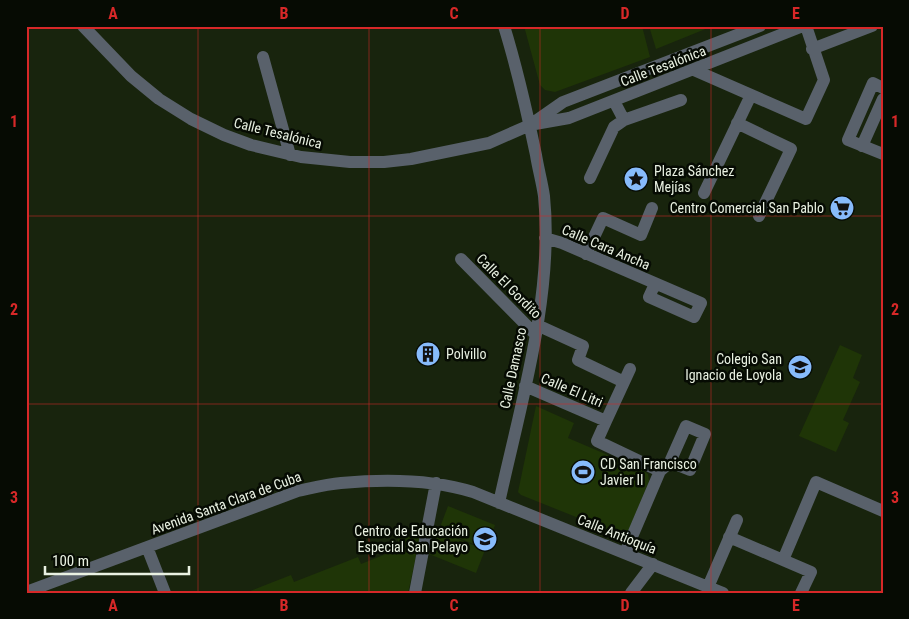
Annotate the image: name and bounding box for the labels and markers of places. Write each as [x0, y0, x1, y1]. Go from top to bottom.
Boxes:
place label: Plaza Sánchez Mejías [654, 163, 734, 195]
place icon: Plaza Sánchez Mejías [623, 166, 649, 192]
supermarket icon: Centro Comercial San Pablo [829, 195, 855, 221]
place label: Centro Comercial San Pablo [670, 200, 824, 216]
building icon: Polvillo [415, 341, 441, 367]
place label: Polvillo [446, 346, 487, 362]
place label: Colegio San Ignacio de Loyola [685, 351, 782, 383]
school or university icon: Colegio San Ignacio de Loyola [787, 354, 813, 380]
place label: CD San Francisco Javier II [600, 456, 697, 488]
sports icon: CD San Francisco Javier II [570, 459, 596, 485]
place label: Centro de Educación Especial San Pelayo [354, 523, 468, 555]
school or university icon: Centro de Educación Especial San Pelayo [472, 526, 498, 552]

